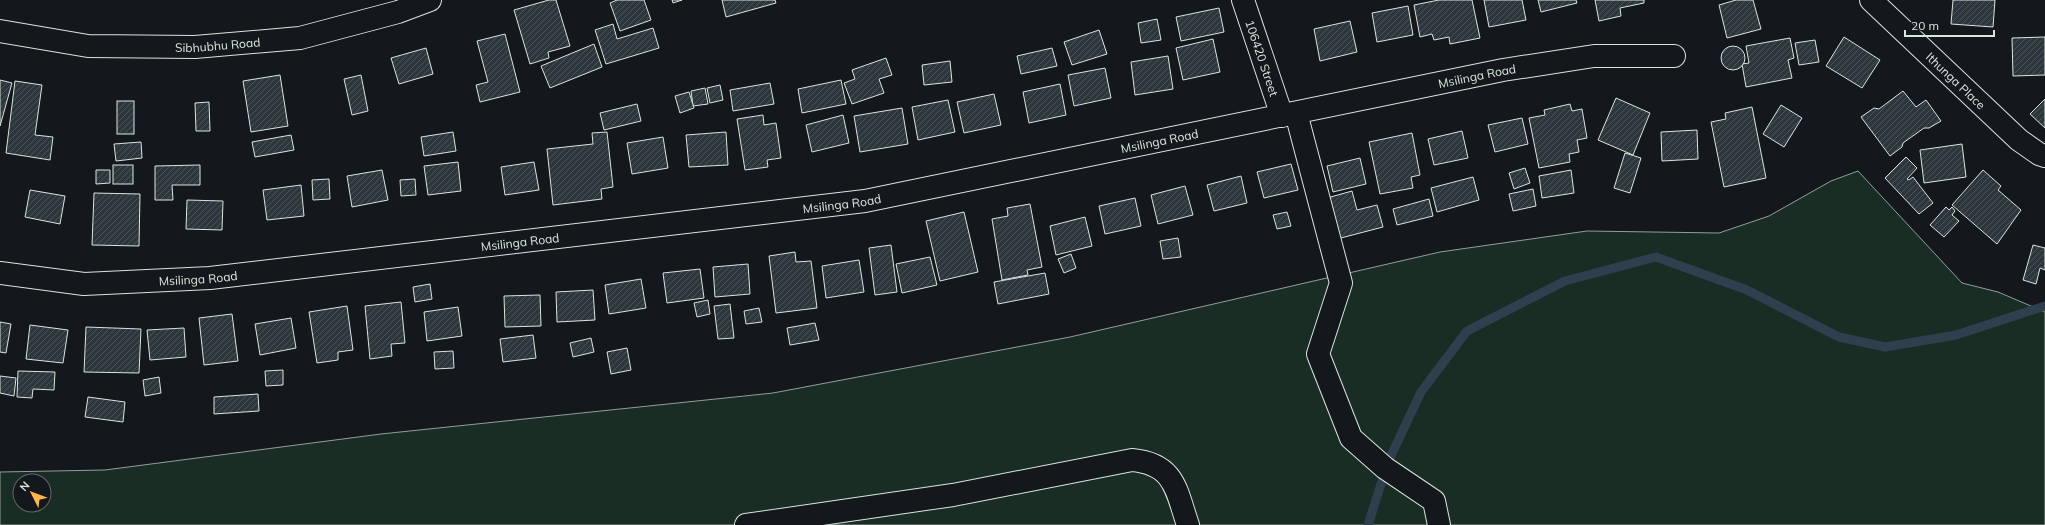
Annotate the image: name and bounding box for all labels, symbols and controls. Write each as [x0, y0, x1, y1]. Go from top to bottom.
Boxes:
scale bar [1905, 12, 1994, 38]
street label: 106420 Street [1243, 18, 1282, 98]
text: 20 m [1911, 18, 1939, 33]
street label: Sibhubhu Road [175, 34, 261, 55]
street label: Ithunga Place [1923, 49, 1989, 112]
street label: Msilinga Road [1437, 61, 1517, 91]
street label: Msilinga Road [1119, 125, 1200, 156]
street label: Msilinga Road [802, 190, 882, 216]
street label: Msilinga Road [480, 230, 560, 254]
street label: Msilinga Road [158, 267, 238, 288]
north arrow [12, 473, 52, 513]
text: N [17, 479, 33, 494]

